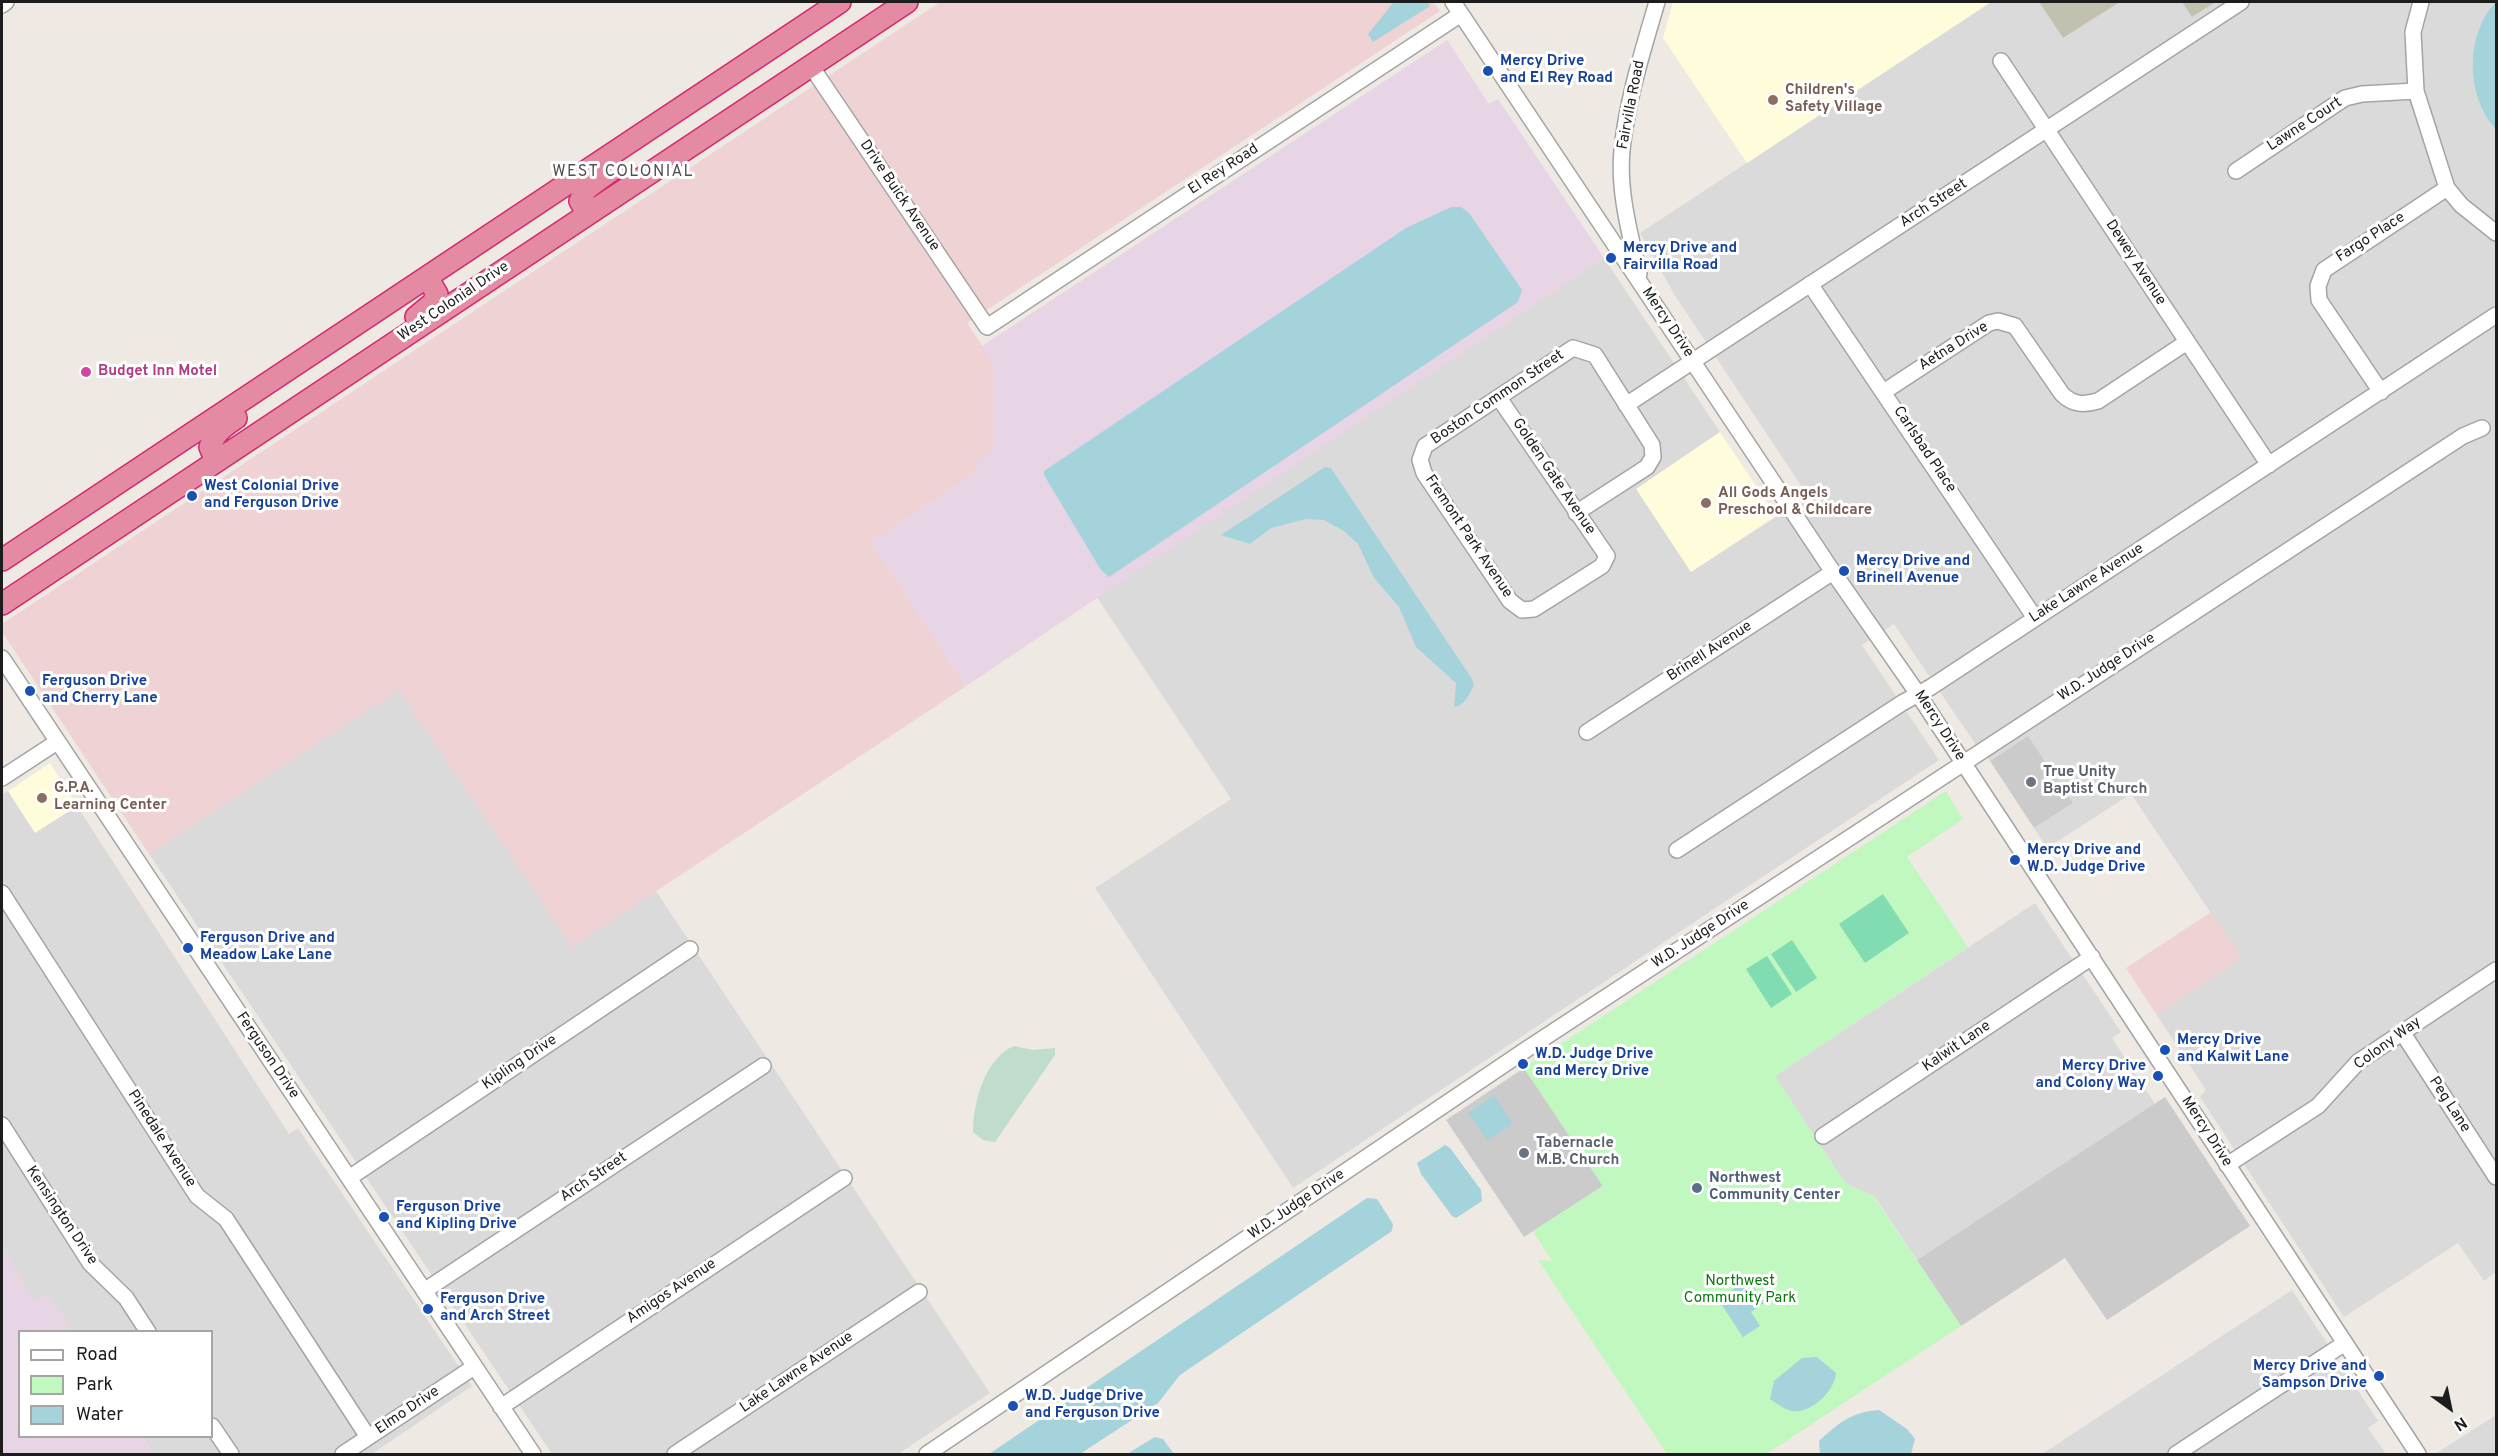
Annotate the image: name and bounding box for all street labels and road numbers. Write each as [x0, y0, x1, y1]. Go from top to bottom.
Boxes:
street label: Fairvilla Road [1615, 59, 1649, 151]
street label: Lawne Court [2264, 94, 2346, 156]
street label: Drive Buick Avenue [855, 137, 943, 255]
street label: El Rey Road [1186, 141, 1262, 199]
street label: Arch Street [1897, 176, 1971, 232]
street label: Fargo Place [2333, 209, 2409, 267]
street label: Dewey Avenue [2101, 217, 2169, 309]
street label: West Colonial Drive [395, 258, 513, 346]
street label: Mercy Drive [1637, 285, 1697, 361]
street label: Aetna Drive [1916, 319, 1992, 375]
street label: Boston Common Street [1428, 347, 1568, 449]
street label: Carlsbad Place [1888, 403, 1960, 497]
street label: Golden Gate Avenue [1507, 415, 1599, 539]
street label: Fremont Park Avenue [1420, 472, 1516, 602]
street label: Lake Lawne Avenue [2026, 540, 2148, 628]
street label: Brinell Avenue [1664, 618, 1756, 686]
street label: W.D. Judge Drive [2055, 630, 2159, 706]
street label: Mercy Drive [1910, 687, 1968, 765]
street label: W.D. Judge Drive [1649, 897, 1753, 973]
street label: Ferguson Drive [231, 1009, 303, 1103]
street label: Colony Way [2351, 1014, 2425, 1074]
street label: Kalwit Lane [1919, 1018, 1995, 1076]
street label: Kipling Drive [479, 1031, 561, 1095]
street label: Peg Lane [2424, 1074, 2474, 1136]
street label: Pinedale Avenue [123, 1087, 199, 1191]
street label: Mercy Drive [2177, 1093, 2235, 1171]
street label: Arch Street [557, 1149, 631, 1207]
street label: Kensington Drive [21, 1163, 101, 1269]
street label: W.D. Judge Drive [1245, 1166, 1349, 1244]
street label: Amigos Avenue [624, 1255, 720, 1329]
street label: Lake Lawne Avenue [737, 1328, 857, 1418]
street label: Elmo Drive [373, 1383, 443, 1439]

